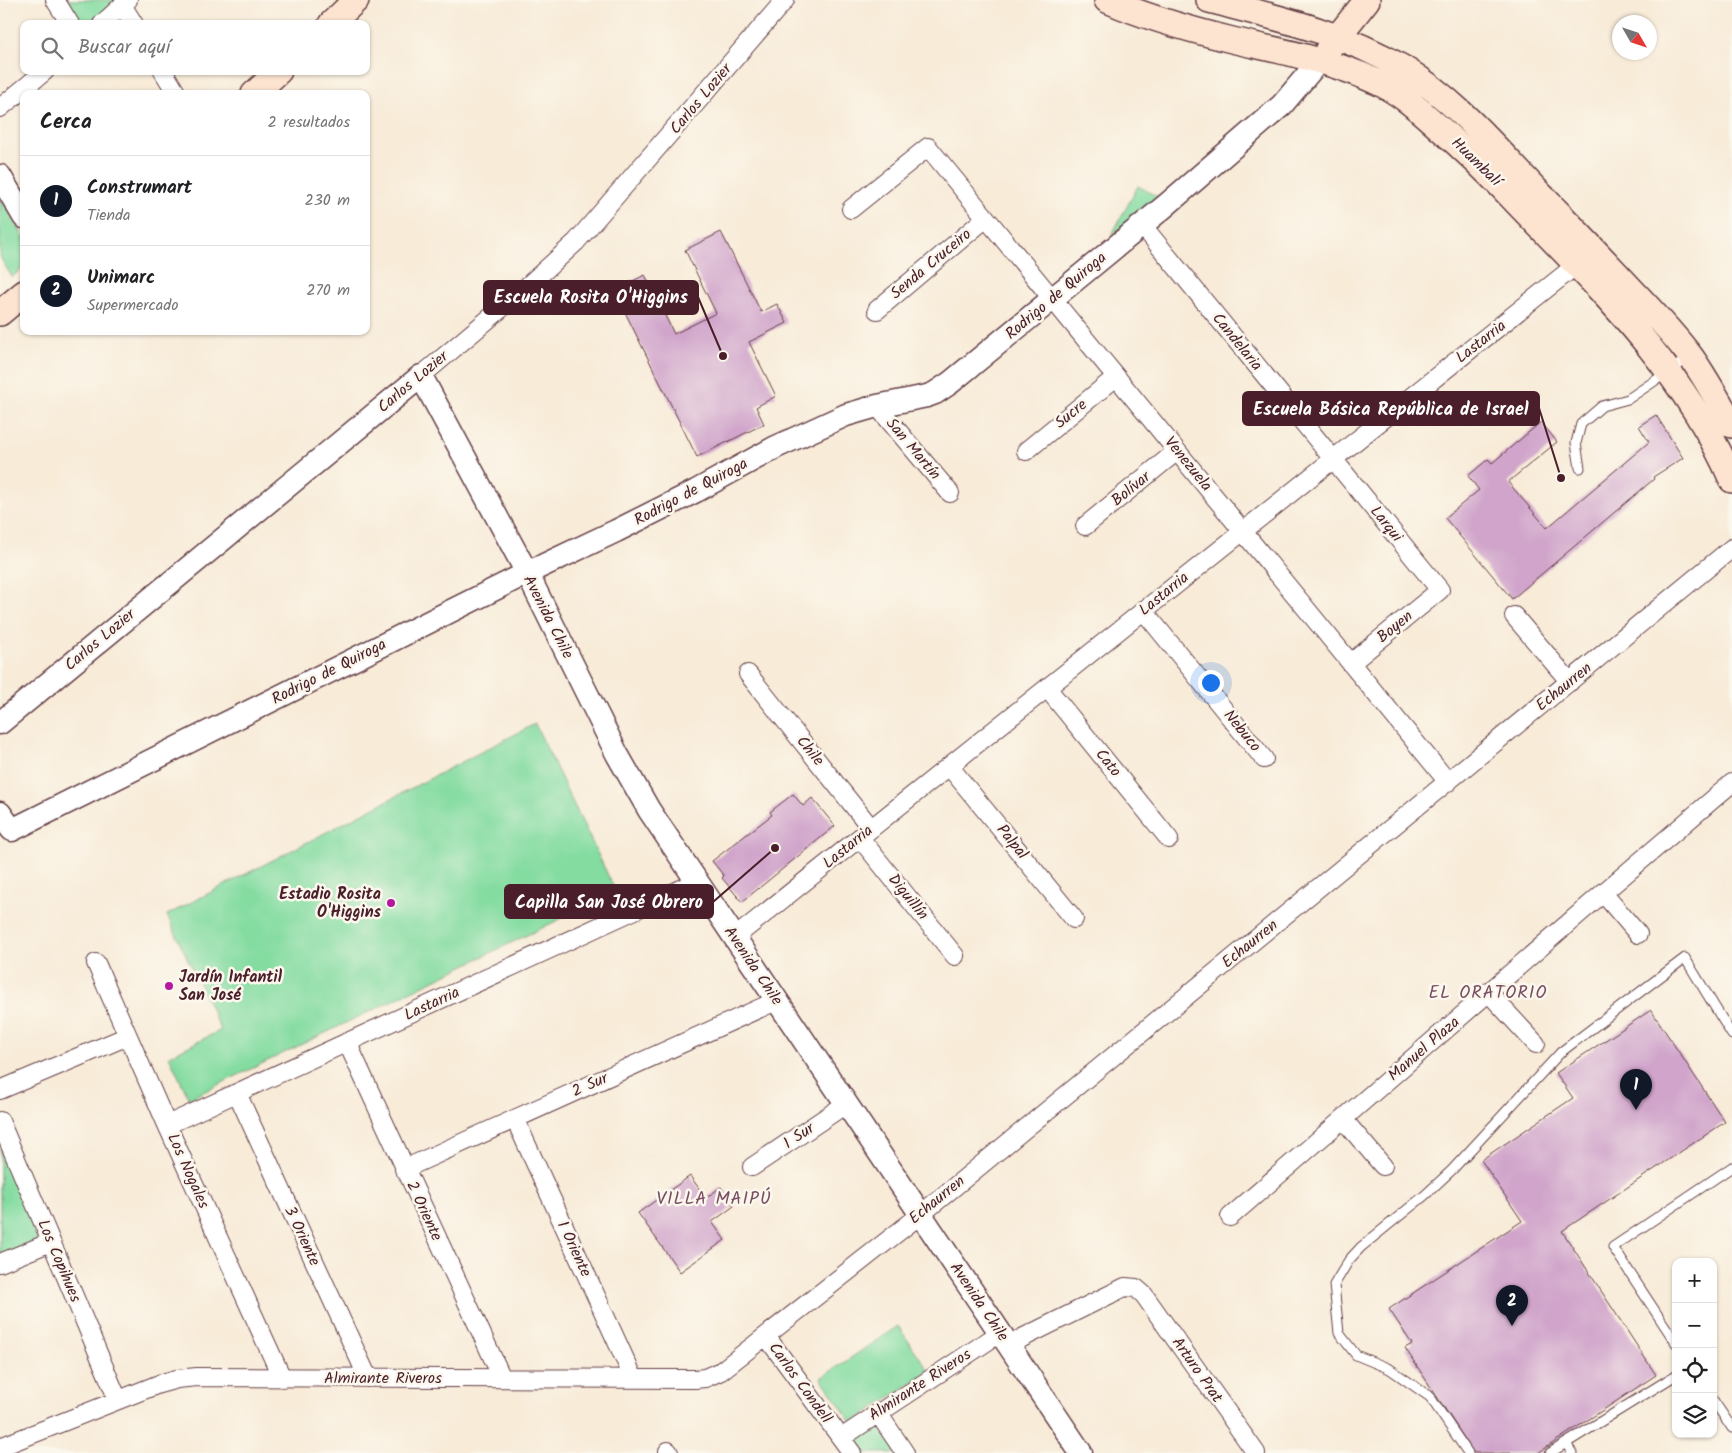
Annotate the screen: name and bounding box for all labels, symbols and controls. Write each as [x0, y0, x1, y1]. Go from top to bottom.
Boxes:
north arrow [1612, 15, 1657, 60]
search box [20, 20, 370, 75]
text: Buscar aquí [78, 33, 170, 63]
icon: search [38, 34, 66, 62]
street label: Carlos Lozier [664, 57, 739, 140]
text: Cerca [40, 106, 92, 139]
text: 2 resultados [268, 110, 350, 135]
street label: Huambalí [1445, 131, 1509, 194]
text: Construmart [87, 173, 192, 203]
text: 1 [54, 188, 58, 213]
text: 230 m [304, 188, 350, 213]
text: Tienda [87, 203, 131, 228]
street label: Senda Cruceiro [885, 222, 977, 306]
street label: Rodrigo de Quiroga [1000, 246, 1112, 346]
text: Unimarc [87, 263, 155, 293]
text: 2 [51, 278, 61, 303]
text: 270 m [306, 278, 350, 303]
callout: Escuela Rosita O'Higgins [484, 281, 698, 314]
text: Escuela Rosita O'Higgins [494, 284, 688, 313]
text: Supermercado [87, 293, 178, 318]
street label: Candelaria [1206, 307, 1268, 377]
street label: Lastarria [1450, 314, 1512, 370]
street label: Carlos Lozier [372, 344, 455, 419]
callout: Escuela Básica República de Israel [1243, 392, 1539, 425]
street label: Sucre [1049, 393, 1093, 435]
text: Escuela Básica República de Israel [1253, 396, 1529, 425]
street label: San Martín [879, 412, 947, 486]
street label: Venezuela [1158, 431, 1218, 497]
street label: Rodrigo de Quiroga [630, 451, 752, 533]
street label: Bolívar [1106, 464, 1158, 513]
street label: Larqui [1364, 500, 1409, 549]
street label: Lastarria [1133, 566, 1195, 622]
street label: Avenida Chile [516, 571, 580, 663]
street label: Carlos Lozier [59, 602, 142, 677]
street label: Boyen [1371, 604, 1419, 650]
street label: Rodrigo de Quiroga [267, 632, 391, 712]
street label: Echaurren [1530, 656, 1598, 718]
your location [1198, 670, 1224, 696]
street label: Nebuco [1217, 704, 1267, 758]
street label: Chile [790, 730, 830, 772]
street label: Cato [1089, 743, 1127, 783]
street label: Lastarria [817, 819, 879, 875]
street label: Palpal [990, 819, 1034, 865]
street label: Diguillín [881, 868, 935, 926]
place label: Estadio Rosita O'Higgins [279, 882, 382, 925]
callout: Capilla San José Obrero [505, 885, 713, 918]
text: Capilla San José Obrero [515, 889, 703, 918]
marker: Estadio Rosita O'Higgins [385, 897, 397, 909]
street label: Echaurren [1216, 913, 1284, 975]
street label: Avenida Chile [717, 921, 789, 1011]
place label: Jardín Infantil San José [179, 965, 283, 1008]
district label: EL ORATORIO [1429, 979, 1547, 1008]
marker: Jardín Infantil San José [163, 980, 175, 992]
street label: Lastarria [400, 980, 464, 1028]
street label: Manuel Plaza [1382, 1011, 1466, 1087]
street label: 2 Sur [568, 1065, 614, 1104]
pin: 1 [1620, 1069, 1652, 1110]
street label: 1 Sur [778, 1115, 821, 1156]
street label: Los Nogales [160, 1129, 216, 1213]
street label: Echaurren [903, 1169, 971, 1231]
street label: 2 Oriente [399, 1177, 449, 1245]
district label: VILLA MAIPÚ [656, 1185, 772, 1214]
street label: 3 Oriente [277, 1202, 327, 1270]
street label: Los Copihues [30, 1216, 88, 1306]
street label: 1 Oriente [550, 1217, 598, 1281]
street label: Avenida Chile [943, 1257, 1015, 1347]
map controls [1672, 1258, 1717, 1438]
button: + [1672, 1258, 1717, 1303]
pin: 2 [1496, 1285, 1528, 1326]
button: − [1672, 1303, 1717, 1348]
street label: Arturo Prat [1165, 1332, 1229, 1409]
street label: Carlos Condell [762, 1337, 838, 1429]
street label: Almirante Riveros [864, 1342, 976, 1428]
button: locate [1672, 1348, 1717, 1393]
street label: Almirante Riveros [324, 1366, 442, 1391]
button: layers [1672, 1393, 1717, 1438]

